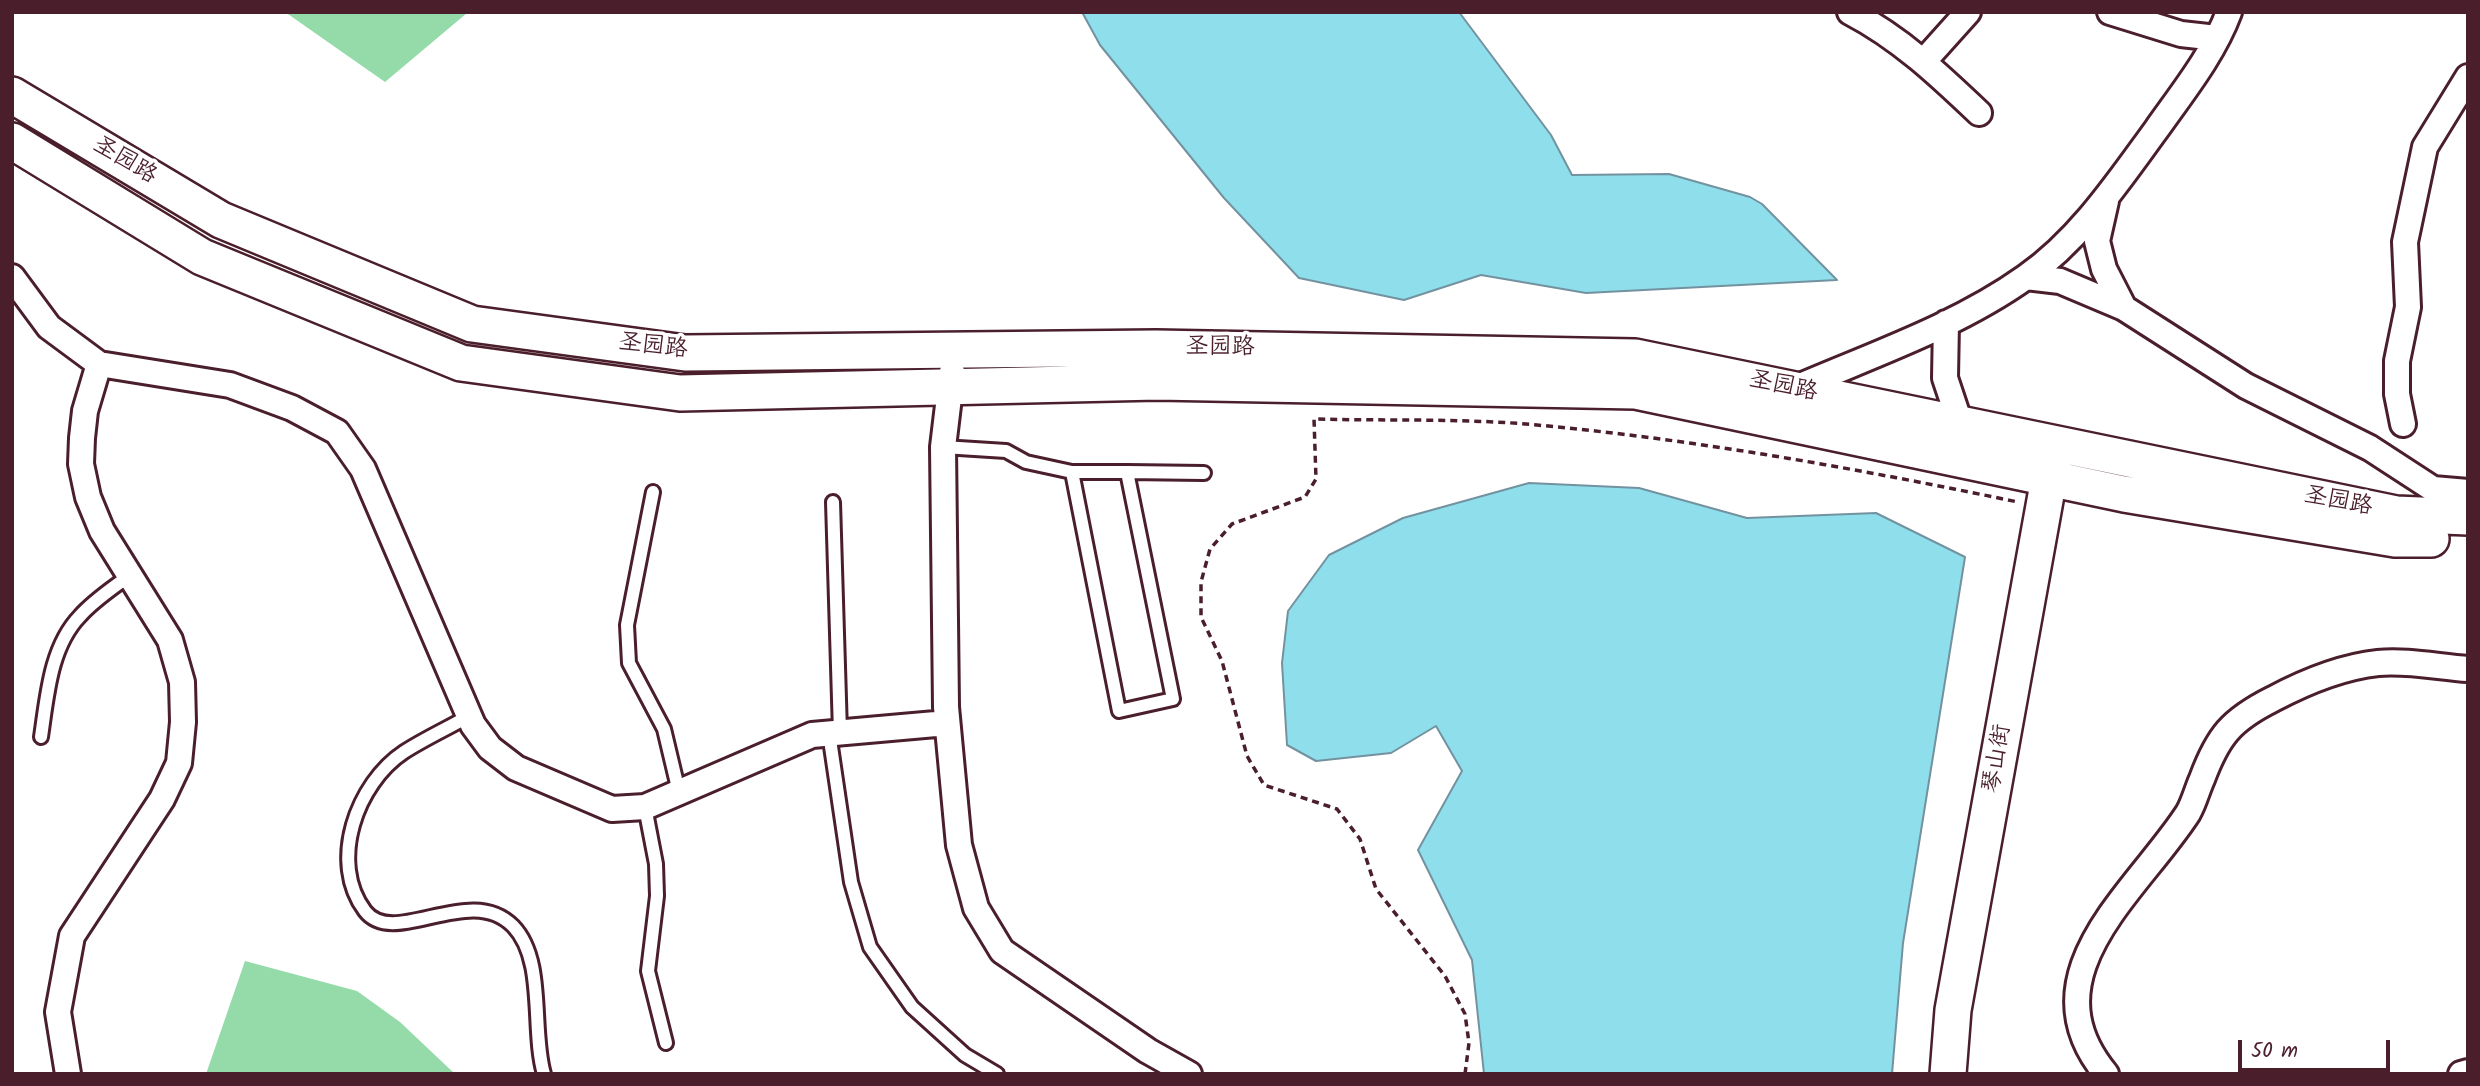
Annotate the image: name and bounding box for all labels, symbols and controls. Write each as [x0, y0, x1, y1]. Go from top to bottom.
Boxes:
street label: 圣园路 [87, 132, 161, 192]
street label: 圣园路 [617, 330, 689, 366]
street label: 圣园路 [1185, 335, 1255, 363]
street label: 圣园路 [1746, 367, 1820, 409]
street label: 圣园路 [2302, 483, 2374, 523]
street label: 琴山街 [1979, 723, 2019, 795]
scale bar [2242, 1026, 2394, 1070]
text: 50 m [2251, 1035, 2298, 1068]

